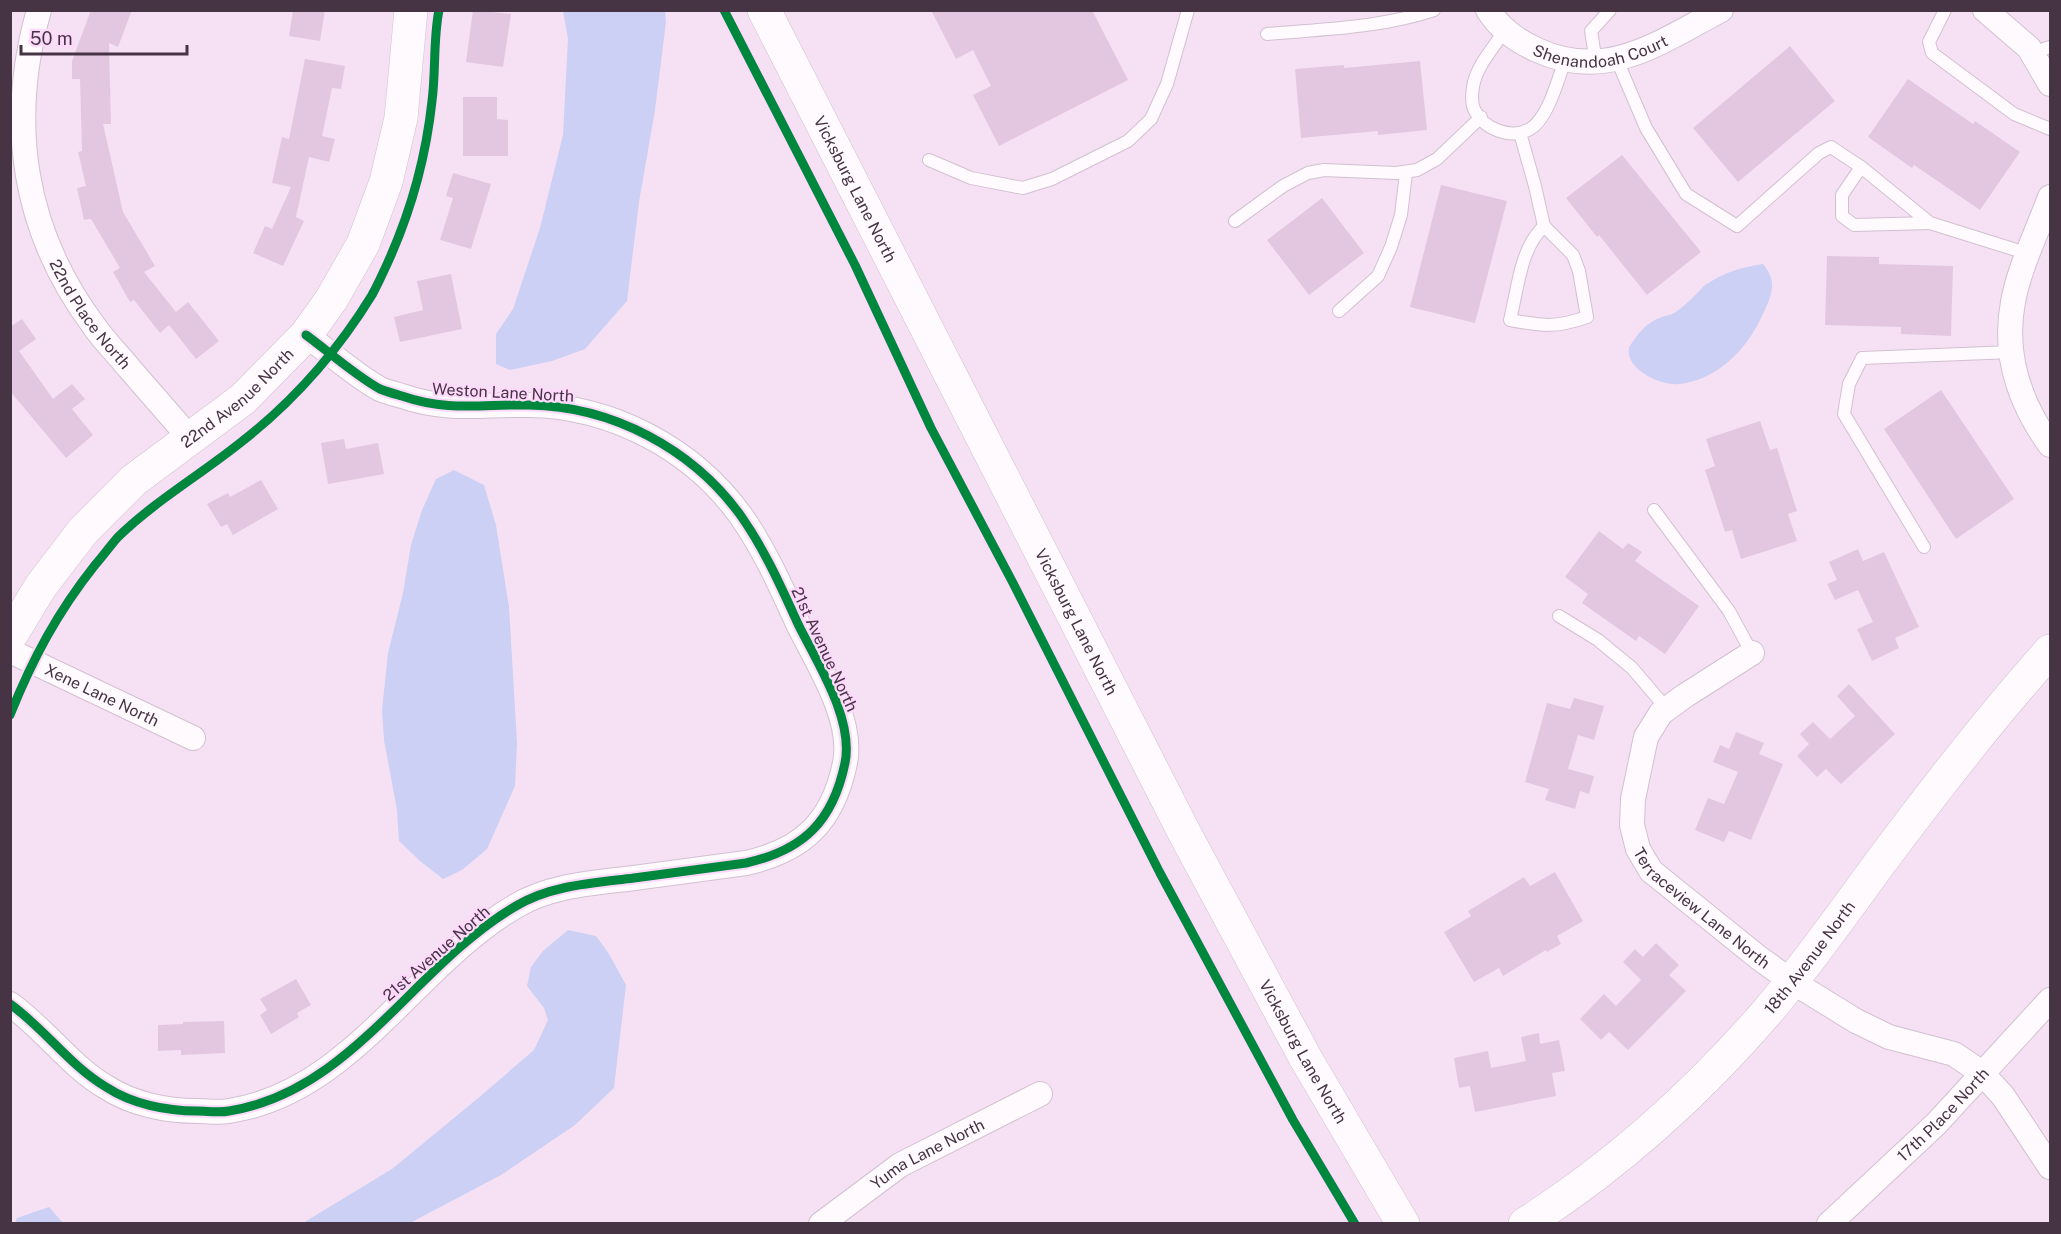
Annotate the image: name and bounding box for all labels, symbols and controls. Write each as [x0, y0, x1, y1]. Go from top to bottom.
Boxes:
scale bar [21, 18, 188, 56]
text: 50 m [30, 28, 73, 49]
street label: Shenandoah Court [1530, 31, 1671, 72]
street label: Vicksburg Lane North [810, 113, 900, 265]
street label: 22nd Place North [45, 256, 135, 373]
street label: 22nd Avenue North [177, 344, 298, 452]
street label: Weston Lane North [432, 379, 574, 406]
street label: Vicksburg Lane North [1031, 546, 1121, 698]
street label: 21st Avenue North [787, 584, 862, 715]
street label: Xene Lane North [42, 660, 162, 730]
street label: Terraceview Lane North [1629, 844, 1773, 973]
street label: 18th Avenue North [1760, 897, 1859, 1018]
street label: 21st Avenue North [379, 902, 494, 1005]
street label: Vicksburg Lane North [1255, 977, 1351, 1127]
street label: 17th Place North [1893, 1064, 1993, 1166]
street label: Yuma Lane North [867, 1115, 988, 1194]

